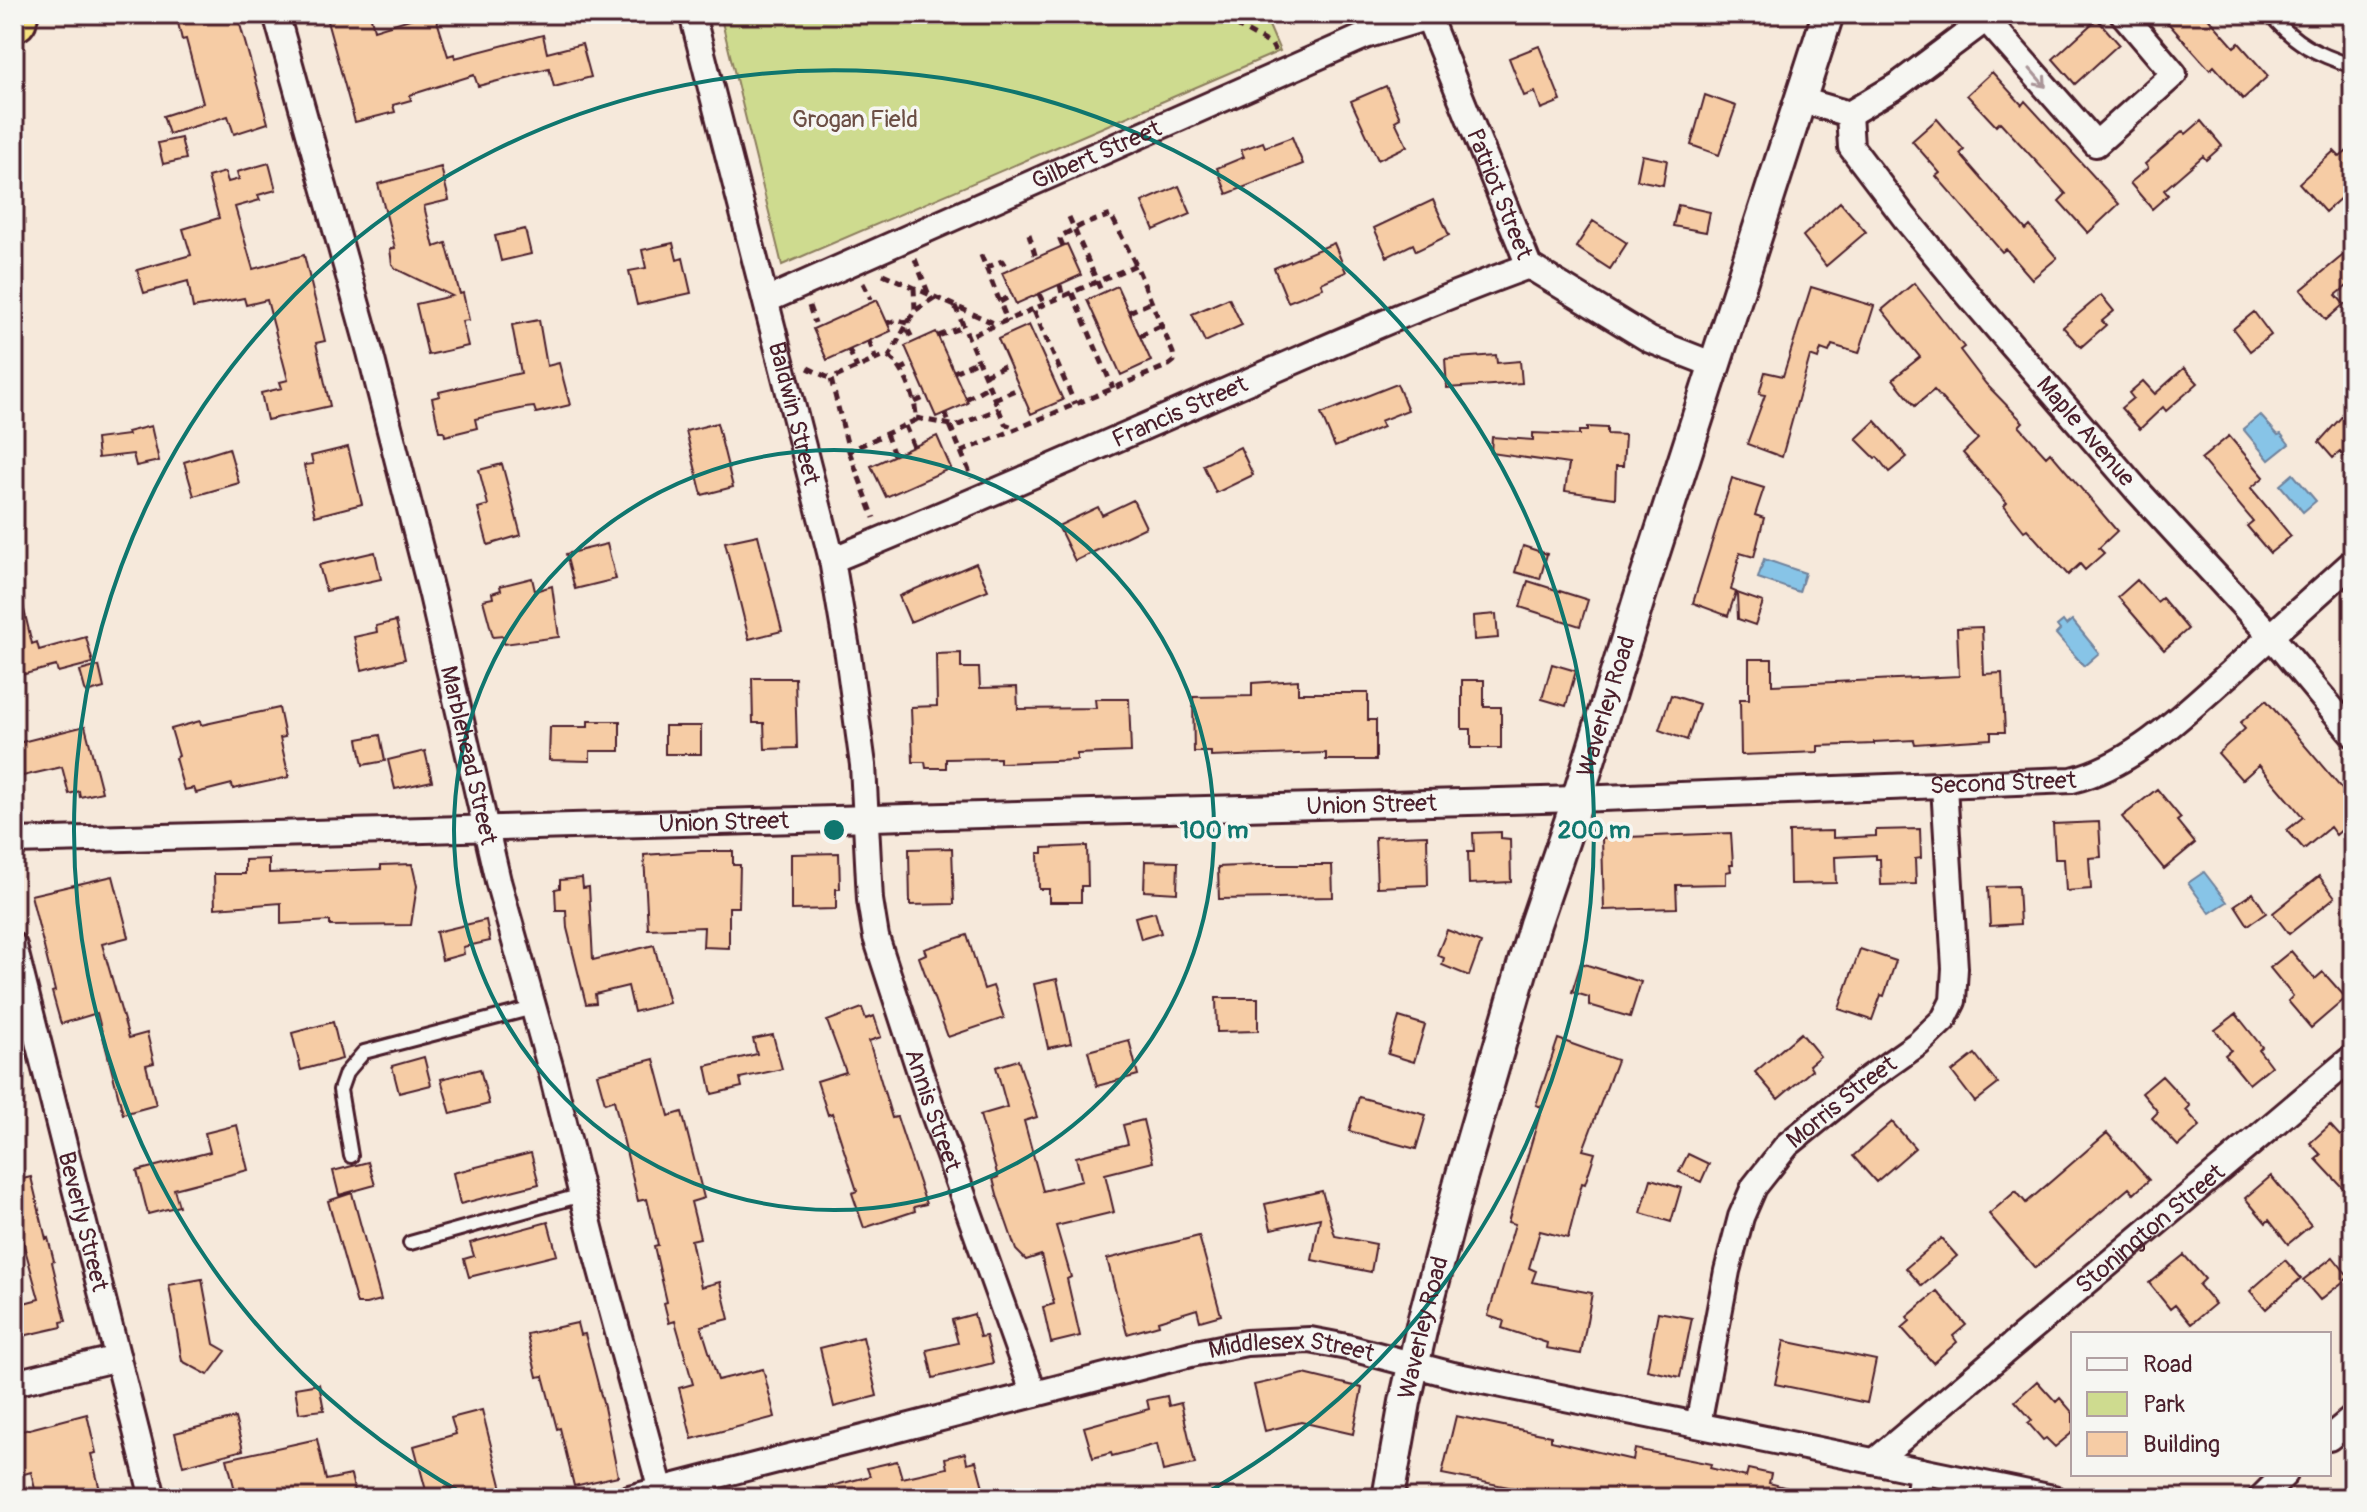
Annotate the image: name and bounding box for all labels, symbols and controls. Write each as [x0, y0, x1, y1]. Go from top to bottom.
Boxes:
one-way arrow [2029, 67, 2047, 87]
park label: Grogan Field [792, 105, 918, 134]
street label: Gilbert Street [1027, 114, 1166, 196]
street label: Patriot Street [1460, 124, 1539, 264]
street label: Baldwin Street [762, 339, 826, 488]
street label: Francis Street [1108, 369, 1252, 454]
street label: Maple Avenue [2030, 370, 2141, 493]
street label: Waverley Road [1571, 633, 1642, 780]
street label: Marblehead Street [434, 663, 503, 848]
street label: Second Street [1929, 766, 2077, 800]
street label: Union Street [1306, 789, 1437, 821]
street label: Union Street [658, 806, 790, 839]
centre of rings [820, 816, 848, 844]
text: 100 m [1180, 816, 1248, 845]
text: 200 m [1558, 816, 1630, 845]
street label: Annis Street [898, 1045, 967, 1176]
street label: Morris Street [1781, 1049, 1902, 1155]
street label: Beverly Street [51, 1149, 114, 1295]
street label: Stonington Street [2070, 1158, 2231, 1300]
street label: Waverley Road [1392, 1253, 1455, 1402]
street label: Middlesex Street [1206, 1326, 1378, 1369]
legend [2071, 1332, 2331, 1476]
text: Road [2143, 1350, 2193, 1379]
text: Park [2143, 1390, 2185, 1419]
text: Building [2143, 1430, 2220, 1459]

